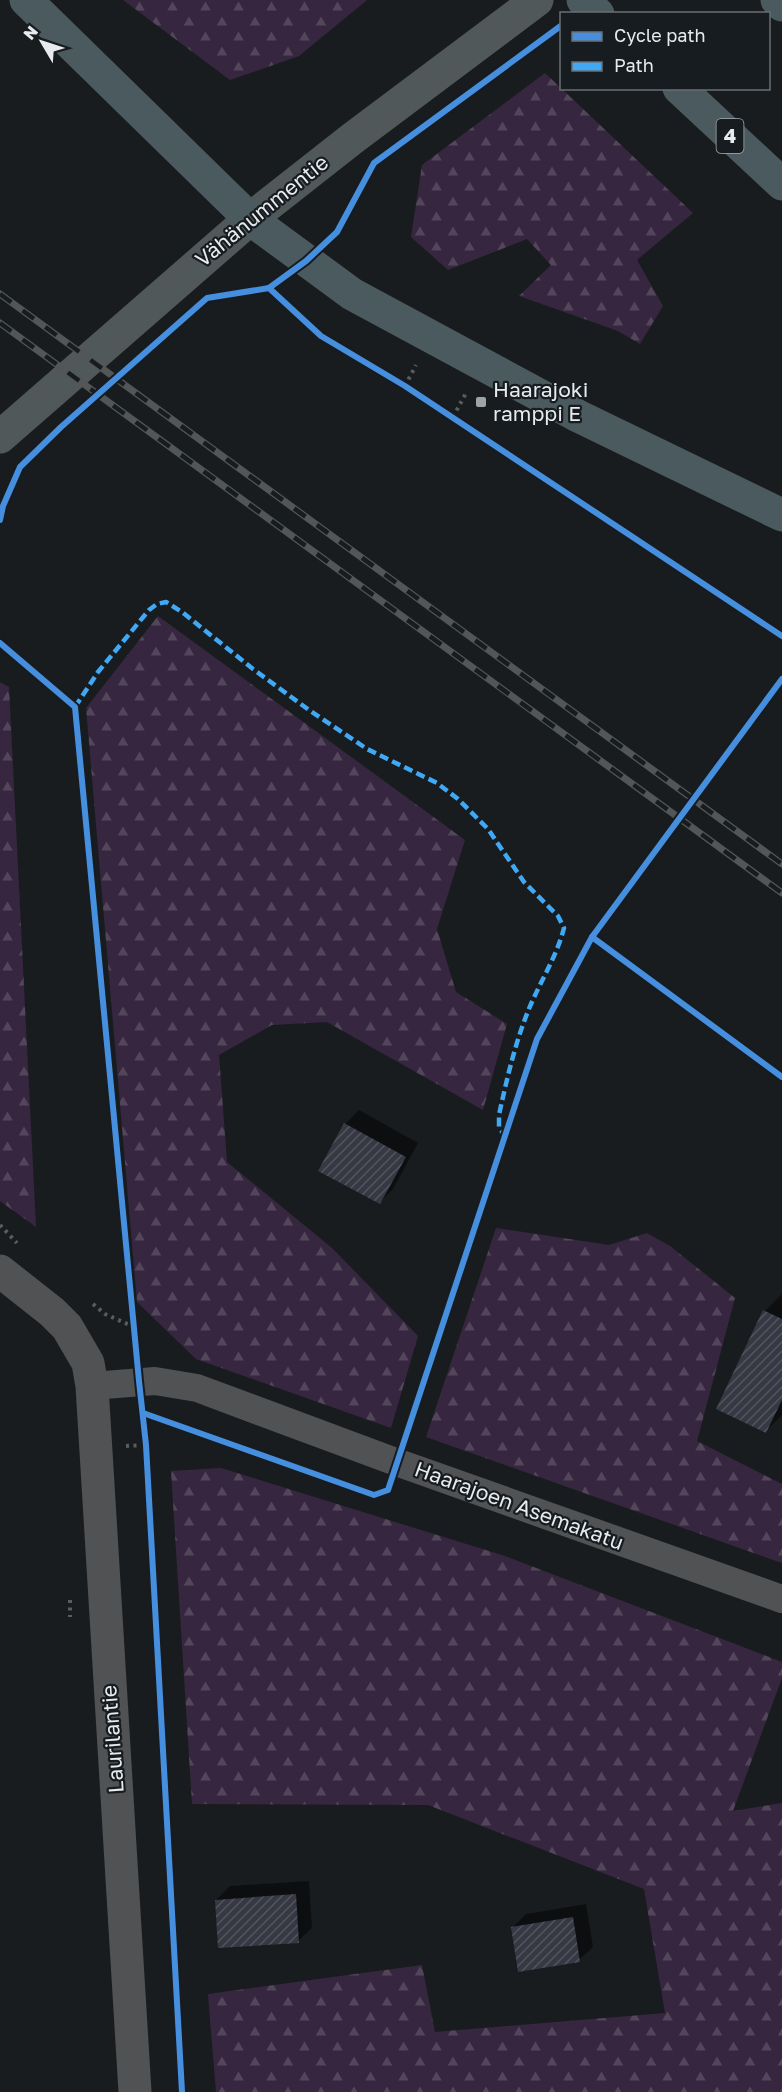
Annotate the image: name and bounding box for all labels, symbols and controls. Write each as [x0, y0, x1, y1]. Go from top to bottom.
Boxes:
north arrow [12, 12, 72, 72]
legend [560, 12, 770, 90]
text: N [19, 22, 42, 44]
text: Cycle path [614, 24, 706, 46]
text: Path [614, 54, 654, 76]
road number: 4 [716, 119, 744, 153]
street label: Vähänummentie [190, 149, 333, 272]
place label: Haarajoki ramppi E [493, 376, 588, 426]
marker: Haarajoki ramppi E [474, 395, 488, 409]
street label: Haarajoen Asemakatu [411, 1455, 627, 1555]
street label: Laurilantie [95, 1684, 129, 1794]

